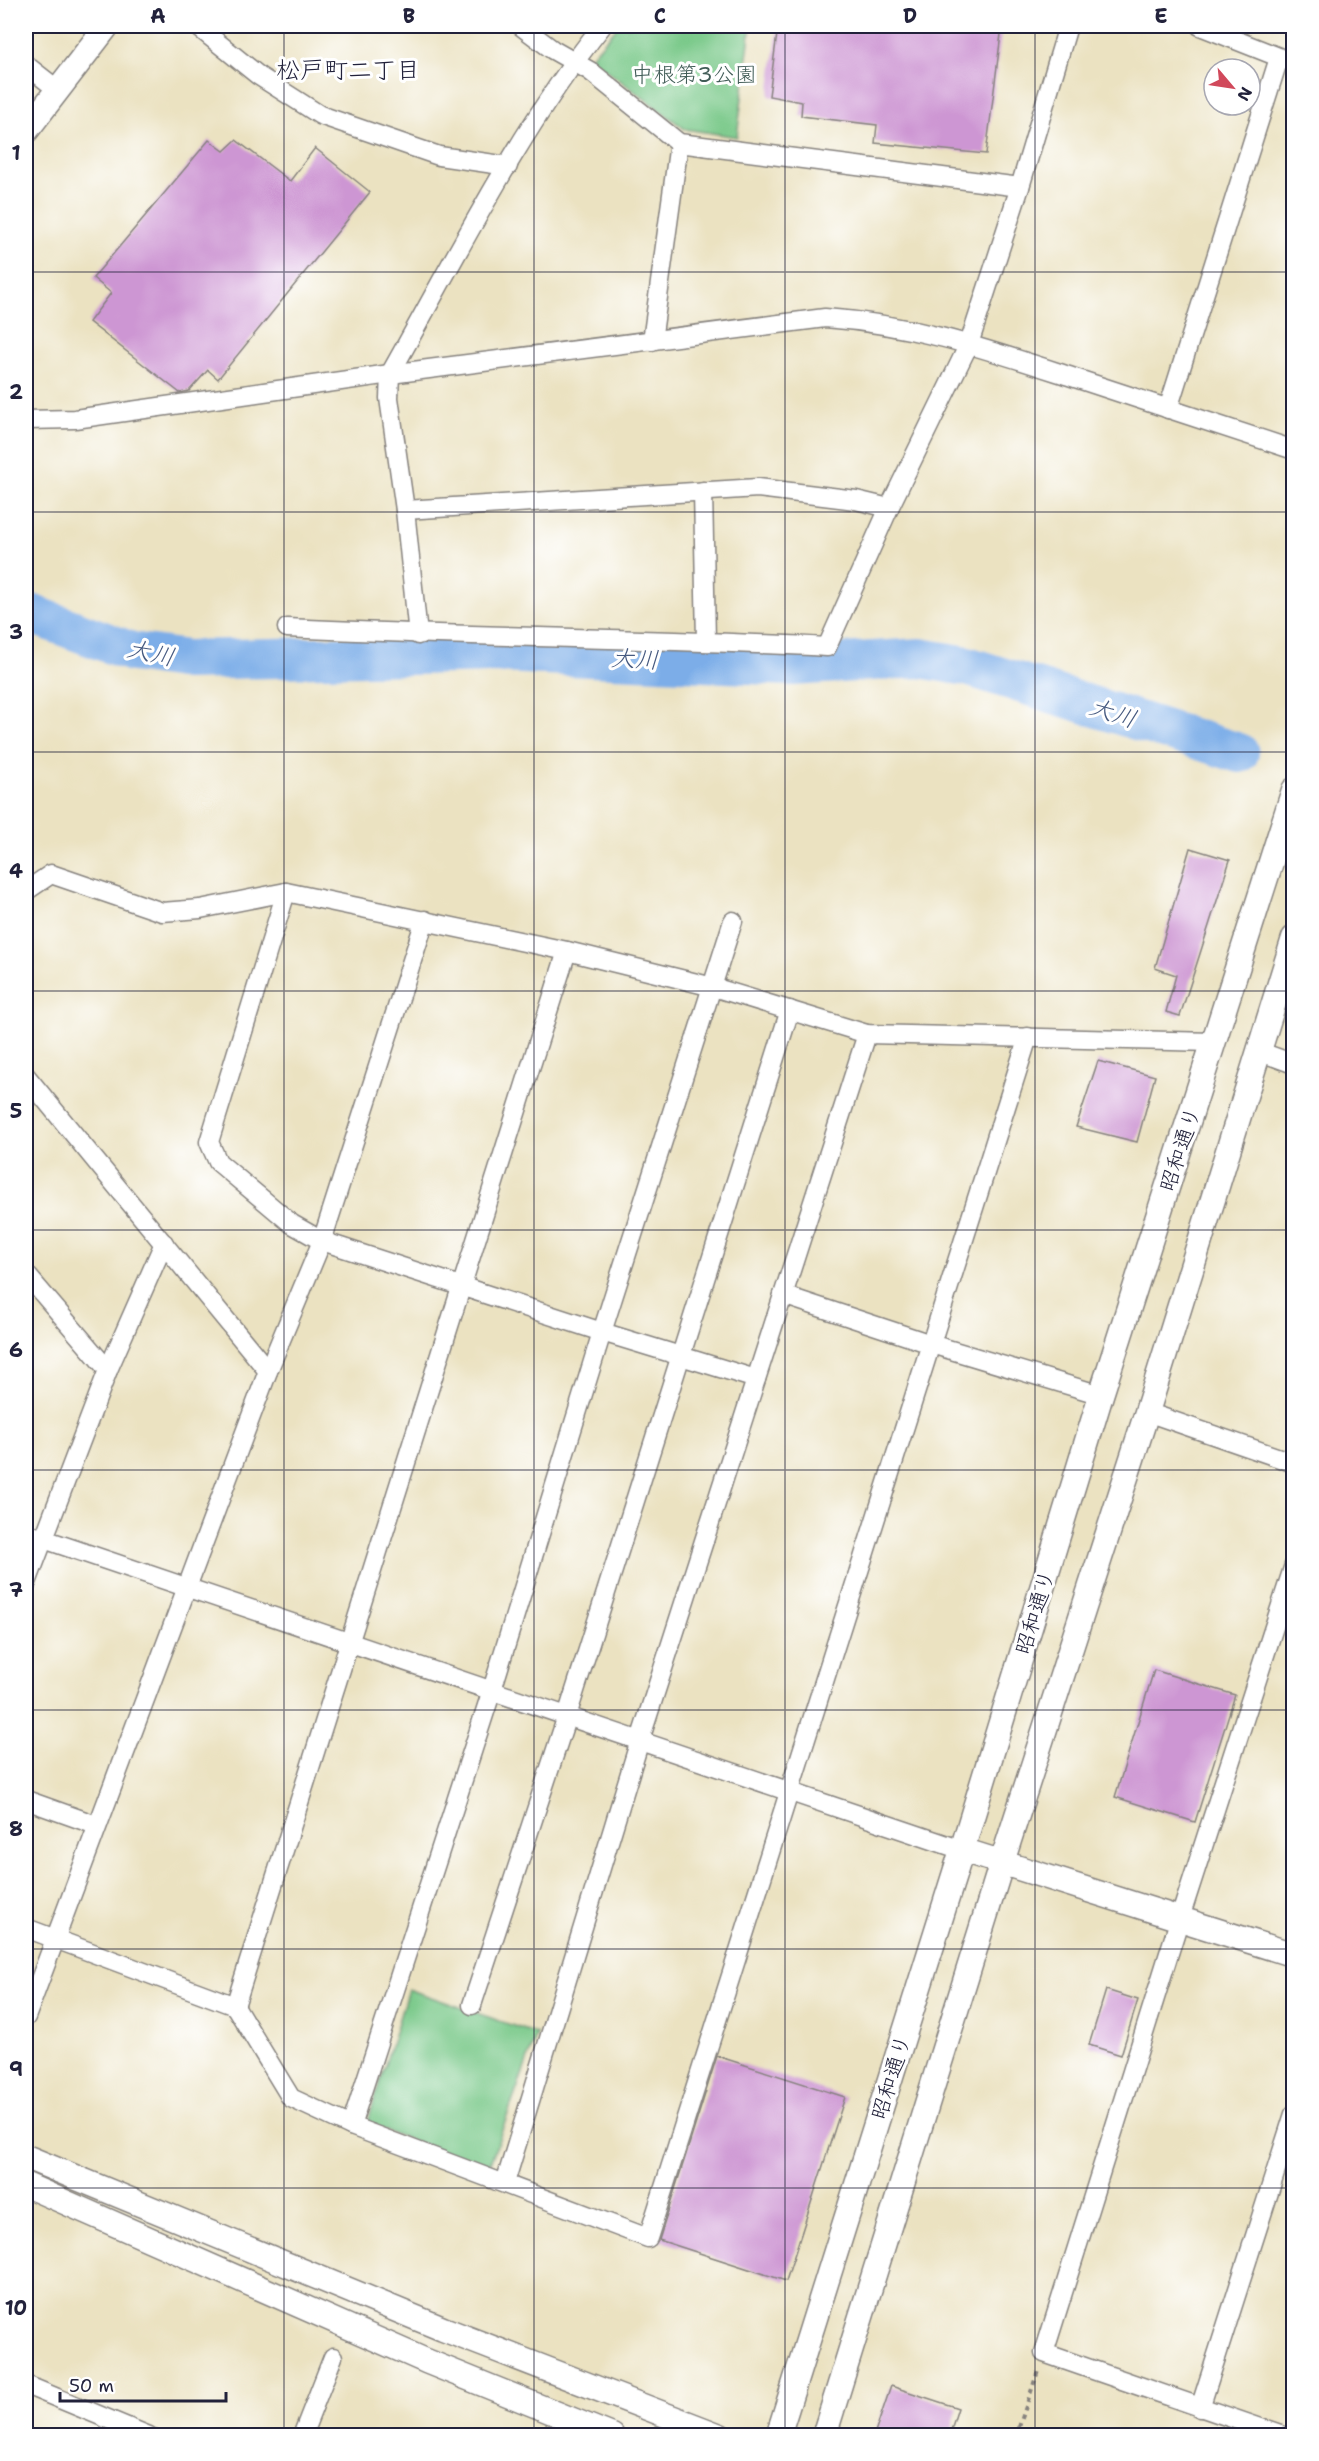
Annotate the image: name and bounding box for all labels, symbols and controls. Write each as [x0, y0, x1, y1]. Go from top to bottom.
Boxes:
text: A [150, 3, 166, 29]
text: B [403, 3, 415, 29]
text: C [654, 3, 666, 29]
text: D [903, 3, 917, 29]
text: E [1154, 3, 1168, 29]
district label: 松戸町二丁目 [276, 54, 420, 86]
north arrow [1202, 57, 1262, 117]
park label: 中根第3公園 [631, 60, 757, 89]
text: N [1232, 83, 1257, 105]
text: 1 [11, 140, 21, 166]
text: 2 [9, 379, 23, 405]
text: 3 [9, 619, 23, 645]
water label: 大川 [124, 632, 178, 674]
water label: 大川 [610, 642, 660, 676]
water label: 大川 [1085, 690, 1141, 736]
text: 4 [9, 858, 23, 884]
text: 5 [10, 1098, 22, 1124]
street label: 昭和通り [1153, 1103, 1207, 1195]
text: 6 [9, 1337, 23, 1363]
street label: 昭和通り [1008, 1566, 1062, 1658]
text: 7 [9, 1577, 23, 1603]
text: 8 [9, 1816, 23, 1842]
street label: 昭和通り [864, 2031, 918, 2123]
text: 9 [9, 2056, 23, 2082]
text: 10 [5, 2295, 27, 2321]
scale bar [60, 2365, 226, 2403]
text: 50 m [69, 2374, 114, 2398]

